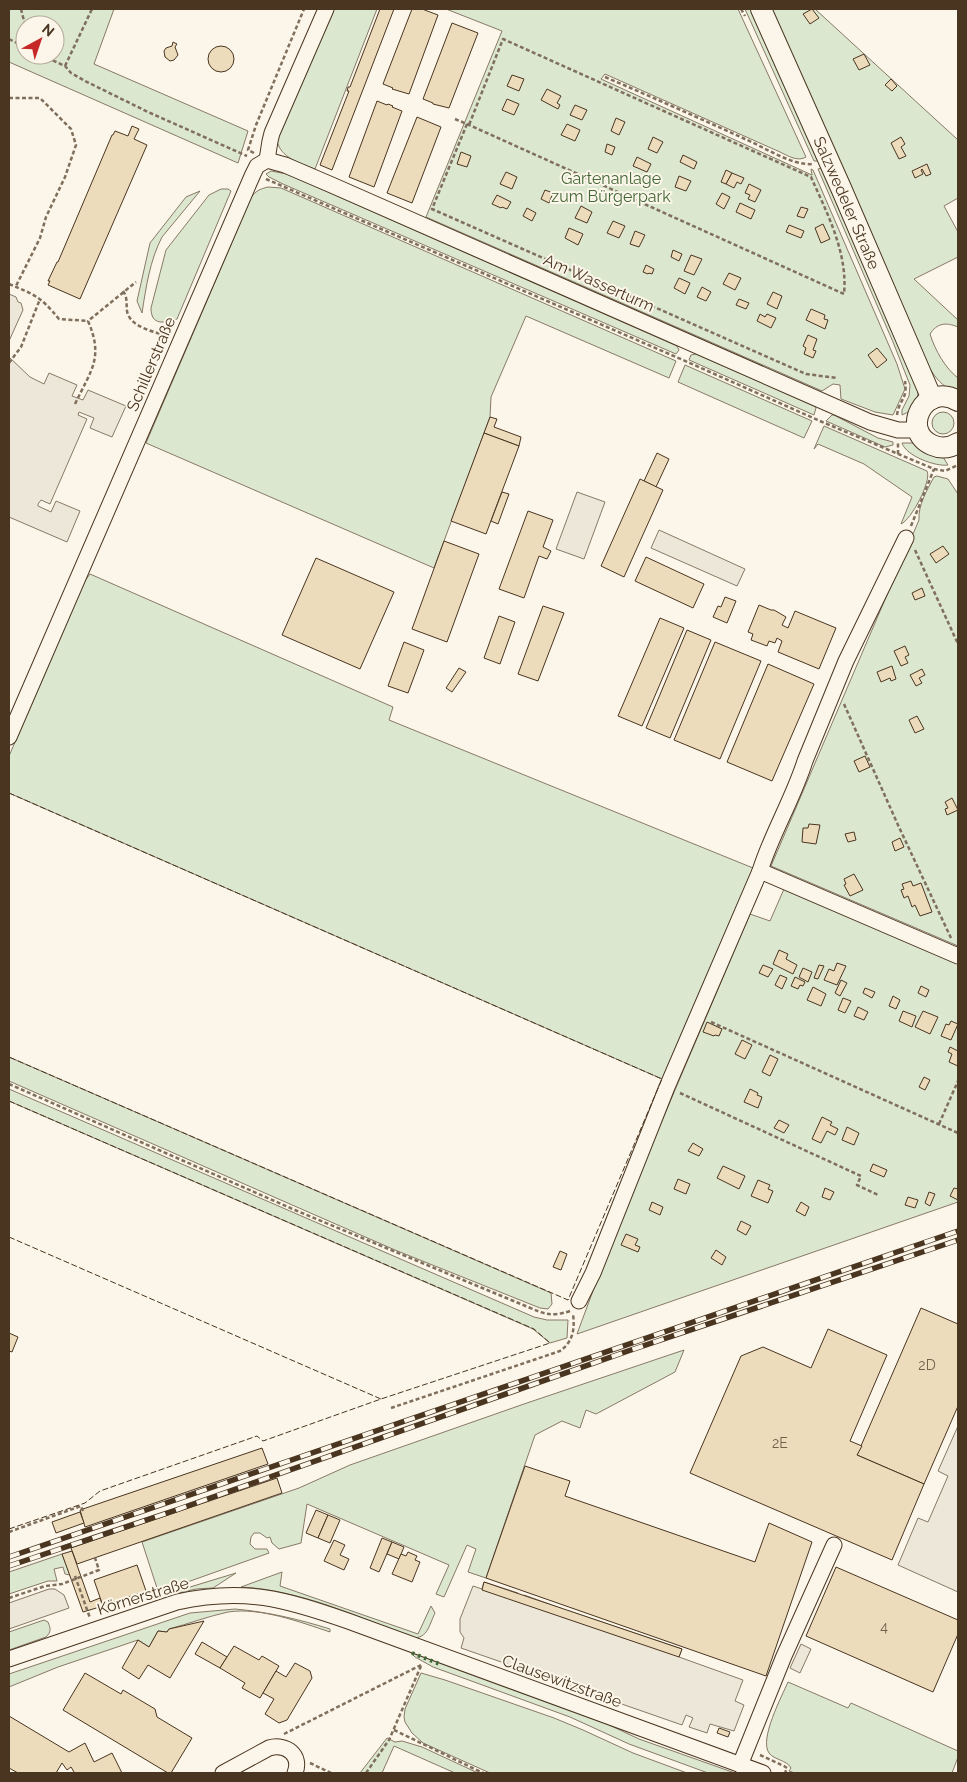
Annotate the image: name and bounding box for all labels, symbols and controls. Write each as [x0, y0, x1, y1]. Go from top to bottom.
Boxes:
north arrow [15, 15, 65, 65]
text: N [39, 20, 58, 40]
street label: Salzwedeler Straße [810, 133, 884, 272]
park label: Gartenanlage zum Bürgerpark [551, 169, 671, 206]
street label: Am Wasserturm [541, 250, 657, 316]
street label: Schillerstraße [123, 314, 179, 414]
house number: 2D [918, 1357, 936, 1373]
house number: 2E [772, 1435, 788, 1451]
street label: Körnerstraße [95, 1573, 191, 1619]
house number: 4 [880, 1619, 888, 1635]
street label: Clausewitzstraße [500, 1651, 624, 1711]

